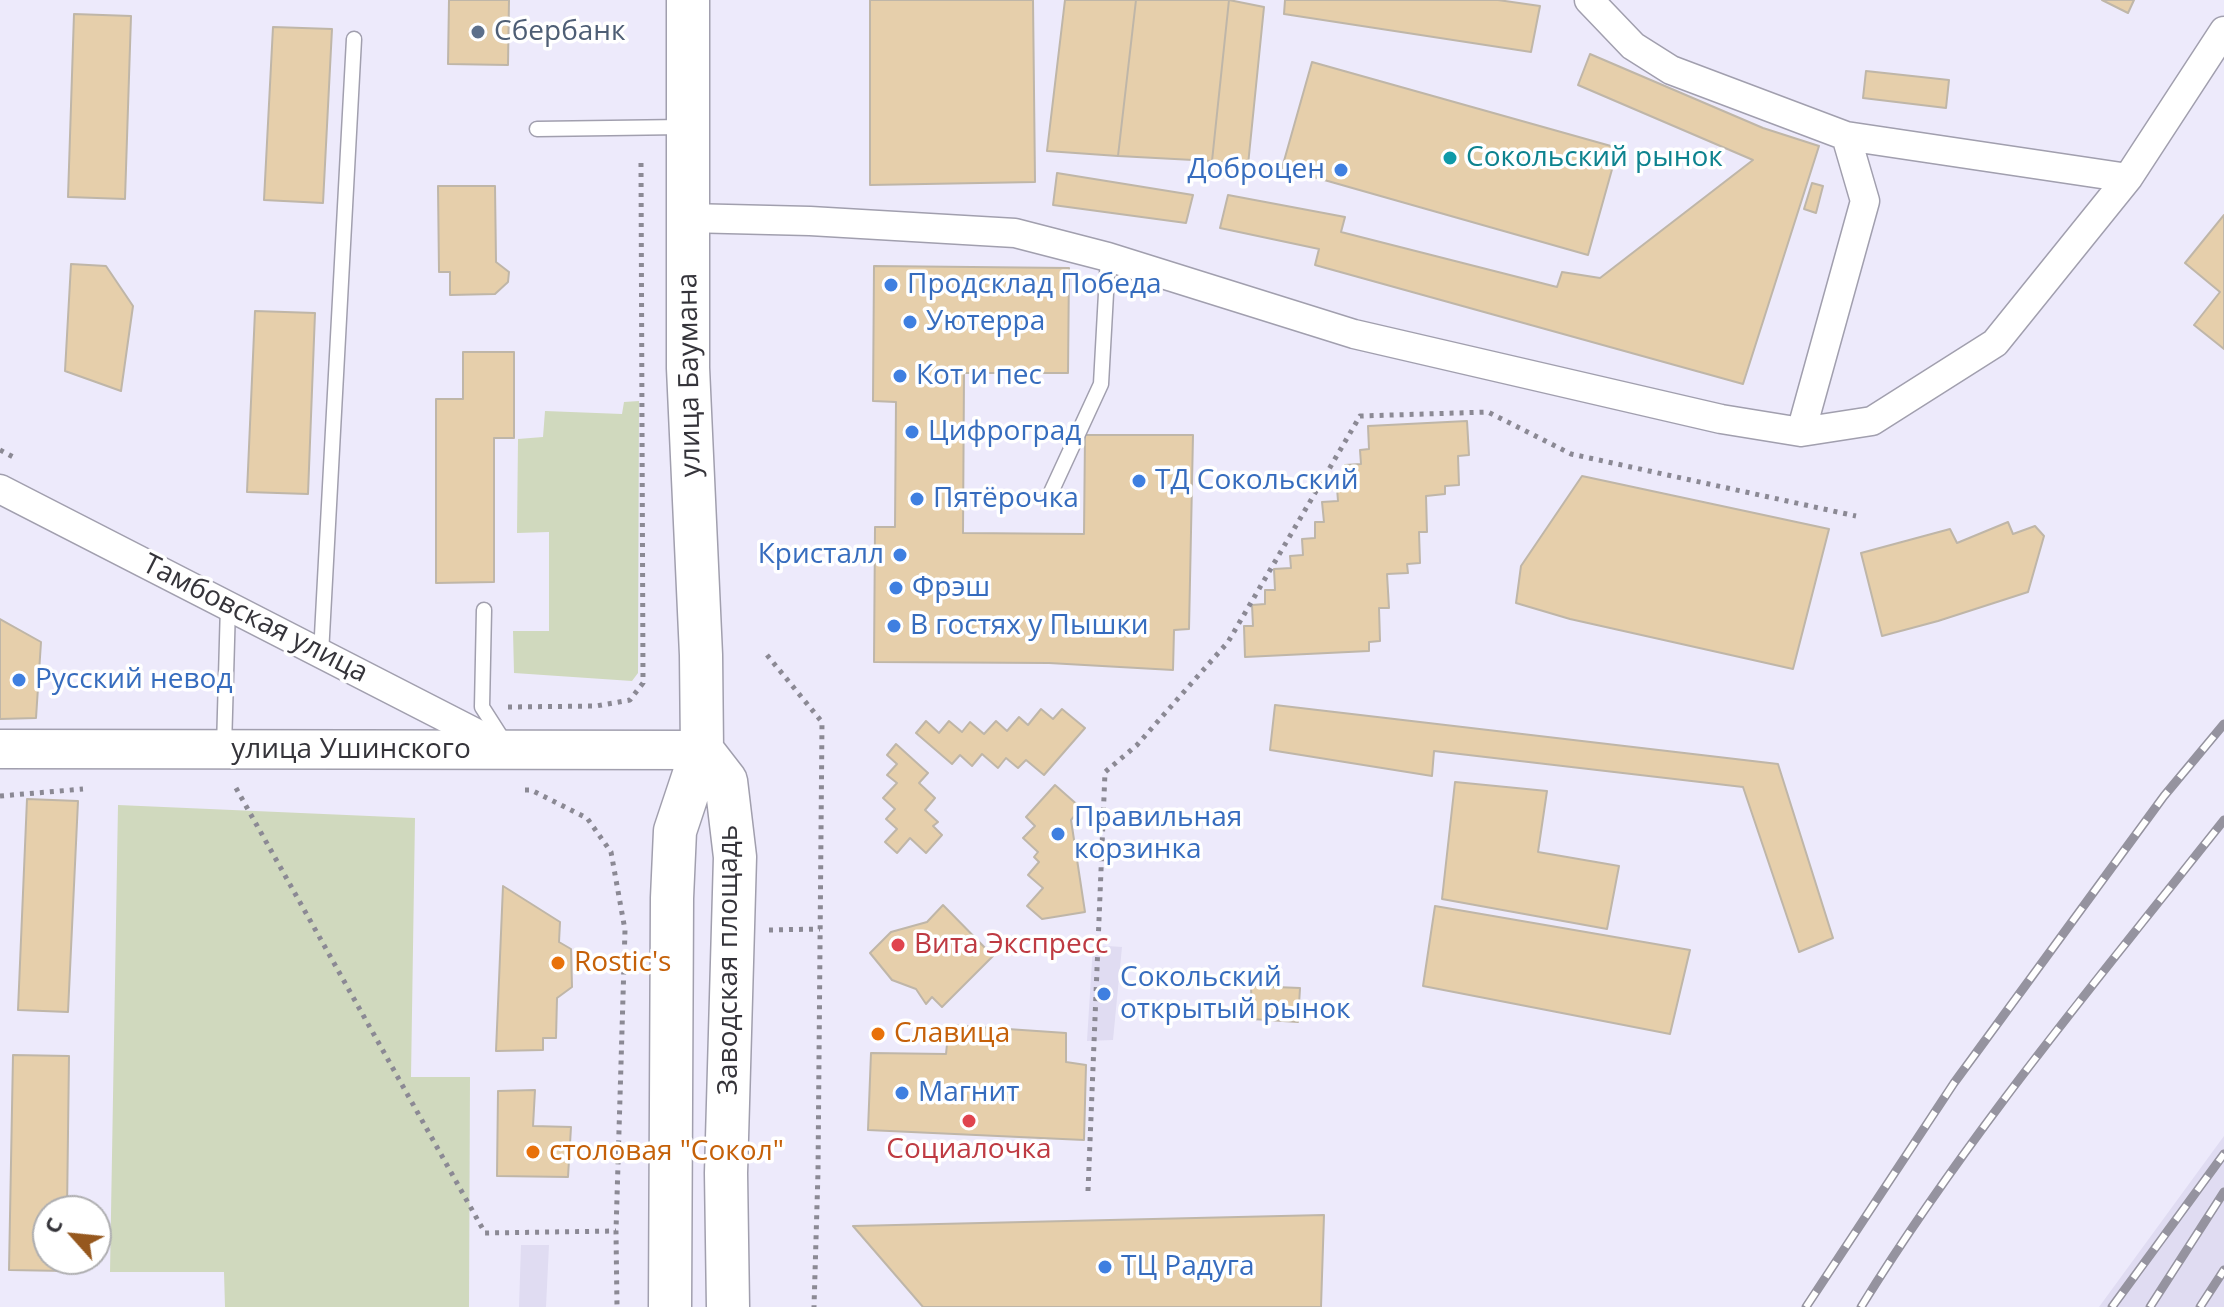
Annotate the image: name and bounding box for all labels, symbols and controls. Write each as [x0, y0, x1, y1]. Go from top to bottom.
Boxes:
place label: Сбербанк [494, 15, 626, 49]
marker: Сбербанк [469, 23, 487, 41]
place label: Сокольский рынок [1466, 141, 1723, 175]
marker: Сокольский рынок [1441, 149, 1459, 167]
place label: Доброцен [1187, 153, 1325, 187]
marker: Доброцен [1332, 161, 1350, 179]
place label: Продсклад Победа [907, 268, 1162, 302]
street label: улица Баумана [671, 273, 709, 477]
marker: Продсклад Победа [882, 276, 900, 294]
place label: Уютерра [926, 305, 1045, 339]
marker: Уютерра [901, 313, 919, 331]
place label: Кот и пес [916, 359, 1042, 393]
marker: Кот и пес [891, 367, 909, 385]
place label: Цифроград [928, 415, 1081, 449]
marker: Цифроград [903, 423, 921, 441]
place label: ТД Сокольский [1155, 464, 1359, 498]
marker: ТД Сокольский [1130, 472, 1148, 490]
place label: Пятёрочка [933, 482, 1079, 516]
marker: Пятёрочка [908, 490, 926, 508]
place label: Кристалл [758, 538, 884, 572]
marker: Кристалл [891, 546, 909, 564]
street label: Тамбовская улица [137, 548, 373, 690]
place label: Фрэш [912, 571, 990, 605]
marker: Фрэш [887, 579, 905, 597]
place label: В гостях у Пышки [910, 609, 1149, 643]
marker: В гостях у Пышки [885, 617, 903, 635]
place label: Русский невод [35, 663, 232, 697]
marker: Русский невод [10, 671, 28, 689]
street label: улица Ушинского [231, 733, 471, 767]
place label: Правильная корзинка [1074, 801, 1242, 867]
street label: Заводская площадь [712, 825, 746, 1095]
marker: Правильная корзинка [1049, 825, 1067, 843]
place label: Вита Экспресс [914, 928, 1108, 962]
marker: Вита Экспресс [889, 936, 907, 954]
place label: Rostic's [574, 946, 671, 980]
marker: Rostic's [549, 954, 567, 972]
place label: Сокольский открытый рынок [1120, 961, 1351, 1027]
marker: Сокольский открытый рынок [1095, 985, 1113, 1003]
place label: Славица [894, 1017, 1010, 1051]
marker: Славица [869, 1025, 887, 1043]
place label: Магнит [918, 1076, 1020, 1110]
marker: Магнит [893, 1084, 911, 1102]
marker: Социалочка [960, 1112, 978, 1130]
place label: Социалочка [886, 1133, 1052, 1167]
place label: столовая "Сокол" [549, 1135, 784, 1169]
marker: столовая "Сокол" [524, 1143, 542, 1161]
north arrow [32, 1195, 112, 1275]
text: С [36, 1212, 69, 1238]
place label: ТЦ Радуга [1121, 1250, 1254, 1284]
marker: ТЦ Радуга [1096, 1258, 1114, 1276]

